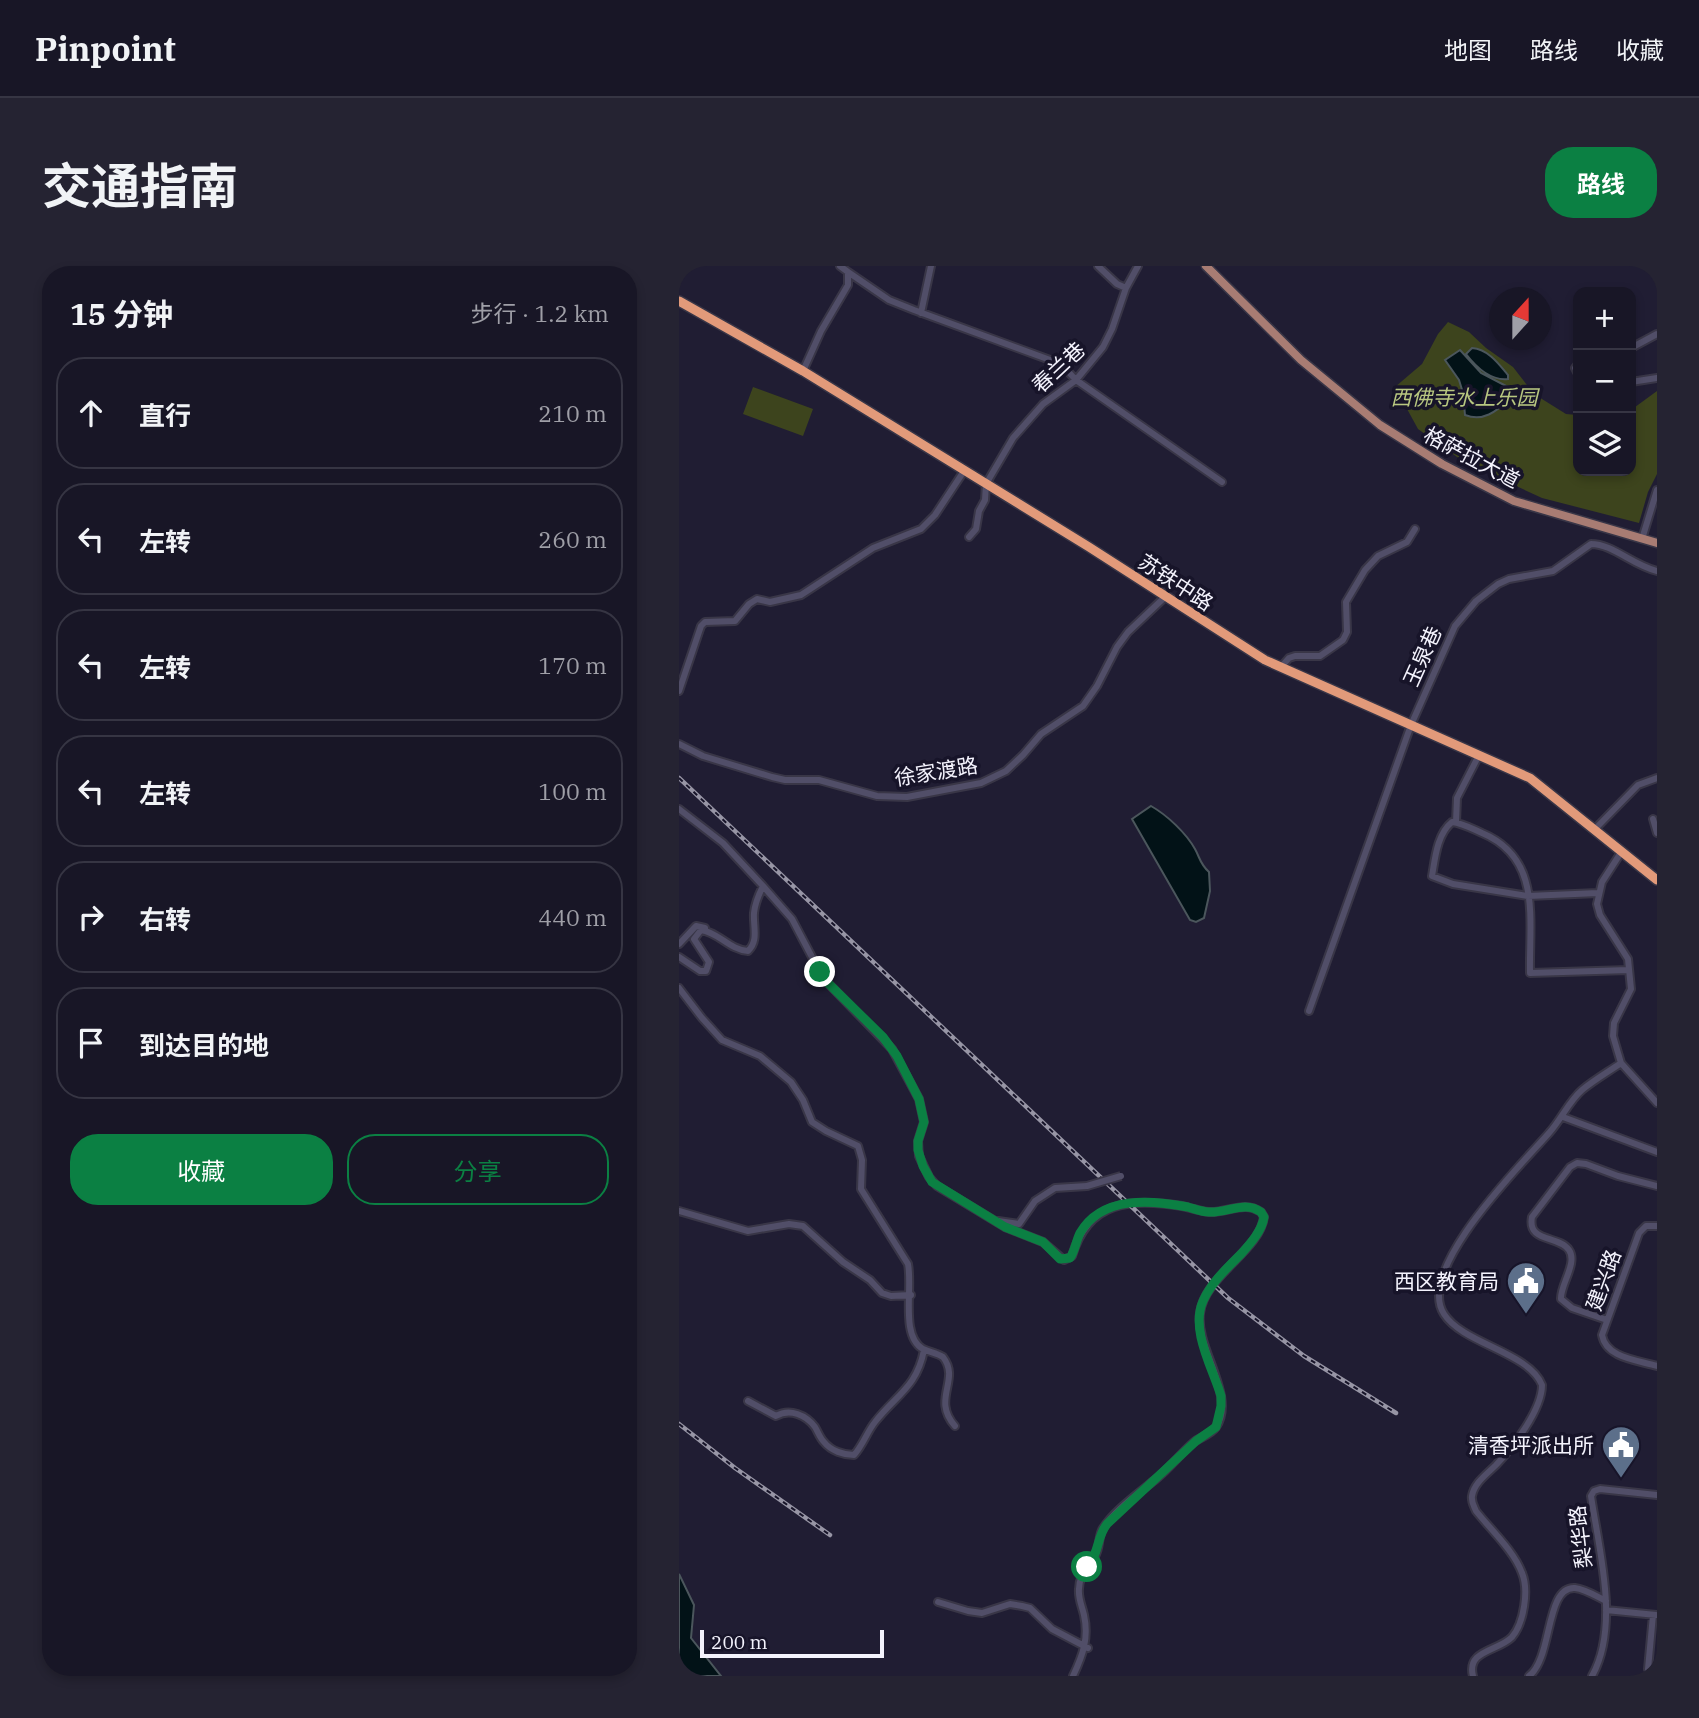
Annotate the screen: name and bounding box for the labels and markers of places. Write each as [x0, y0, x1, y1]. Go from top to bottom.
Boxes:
public building icon: 西区教育局 [1505, 1260, 1547, 1315]
place label: 西区教育局 [1394, 1267, 1499, 1295]
public building icon: 清香坪派出所 [1600, 1424, 1642, 1479]
place label: 清香坪派出所 [1468, 1431, 1594, 1459]

